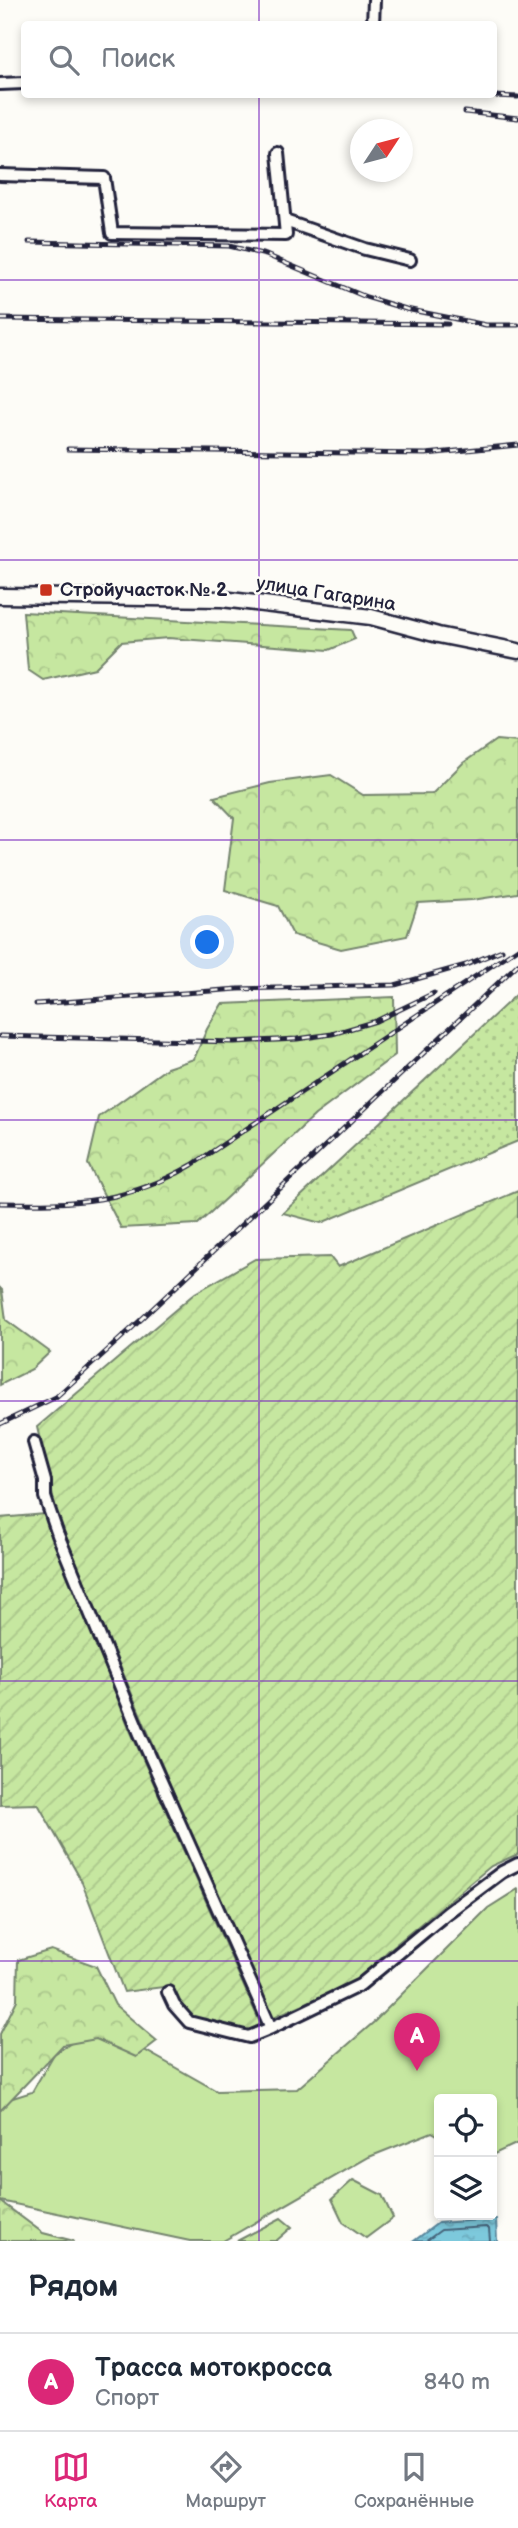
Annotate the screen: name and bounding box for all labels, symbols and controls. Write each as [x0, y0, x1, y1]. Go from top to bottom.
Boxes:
search box [21, 21, 497, 98]
icon: search [45, 41, 83, 79]
text: Поиск [101, 44, 175, 75]
north arrow [350, 119, 413, 182]
street label: улица Гагарина [255, 572, 397, 616]
place label: Стройучасток № 2 [60, 579, 228, 602]
marker: Стройучасток № 2 [38, 582, 54, 598]
your location [190, 925, 224, 959]
pin: A [394, 2013, 440, 2071]
map controls [434, 2094, 497, 2220]
button: locate [434, 2094, 497, 2157]
button: layers [434, 2157, 497, 2220]
text: Рядом [28, 2269, 118, 2305]
text: Трасса мотокросса [95, 2353, 332, 2384]
text: A [44, 2368, 58, 2396]
text: 840 m [424, 2368, 490, 2396]
text: Спорт [95, 2384, 159, 2412]
tab: Карта [44, 2448, 97, 2513]
tab: Маршрут [185, 2448, 266, 2513]
tab: Сохранённые [354, 2448, 474, 2513]

